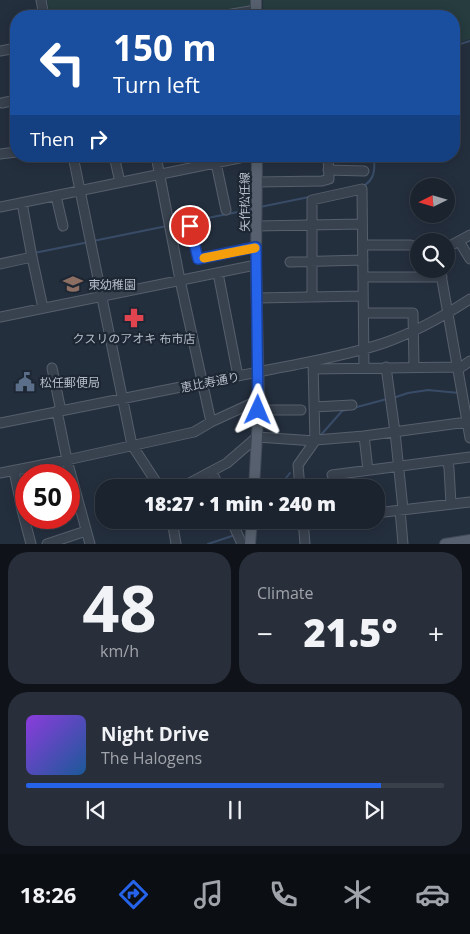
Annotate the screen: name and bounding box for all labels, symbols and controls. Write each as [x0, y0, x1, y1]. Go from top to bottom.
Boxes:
text: 150 m [113, 24, 217, 71]
icon: left [30, 30, 95, 95]
text: Turn left [113, 69, 200, 99]
icon: right [84, 125, 112, 153]
text: Then [30, 126, 74, 152]
street label: 矢作松任線 [236, 172, 253, 232]
north arrow [410, 178, 455, 222]
map controls [410, 178, 455, 278]
pin [169, 205, 211, 247]
icon: arrive [176, 212, 204, 240]
button: search [410, 233, 455, 278]
school or university icon: 東幼稚園 [62, 273, 84, 295]
place label: 東幼稚園 [88, 276, 136, 293]
pharmacy icon: クスリのアオキ 布市店 [123, 307, 145, 329]
place label: クスリのアオキ 布市店 [73, 330, 195, 347]
street label: 恵比寿通り [179, 368, 241, 396]
public building icon: 松任郵便局 [14, 371, 36, 393]
place label: 松任郵便局 [40, 374, 100, 391]
position arrow [231, 383, 283, 435]
speed limit sign: 50 [15, 464, 80, 529]
text: 18:27 · 1 min · 240 m [144, 491, 336, 517]
text: 48 [82, 563, 157, 651]
text: Climate [257, 582, 314, 604]
text: 21.5° [304, 606, 397, 658]
text: − [257, 614, 273, 652]
text: + [428, 614, 444, 652]
text: km/h [100, 640, 139, 662]
text: Night Drive [101, 721, 209, 747]
text: The Halogens [101, 747, 202, 769]
icon: previous [82, 796, 110, 824]
icon: pause [221, 796, 249, 824]
icon: next [360, 796, 388, 824]
icon: directions [116, 877, 151, 912]
icon: music [191, 877, 226, 912]
icon: phone [266, 877, 301, 912]
icon: climate [340, 877, 375, 912]
icon: car [415, 877, 450, 912]
text: 18:26 [20, 879, 76, 909]

